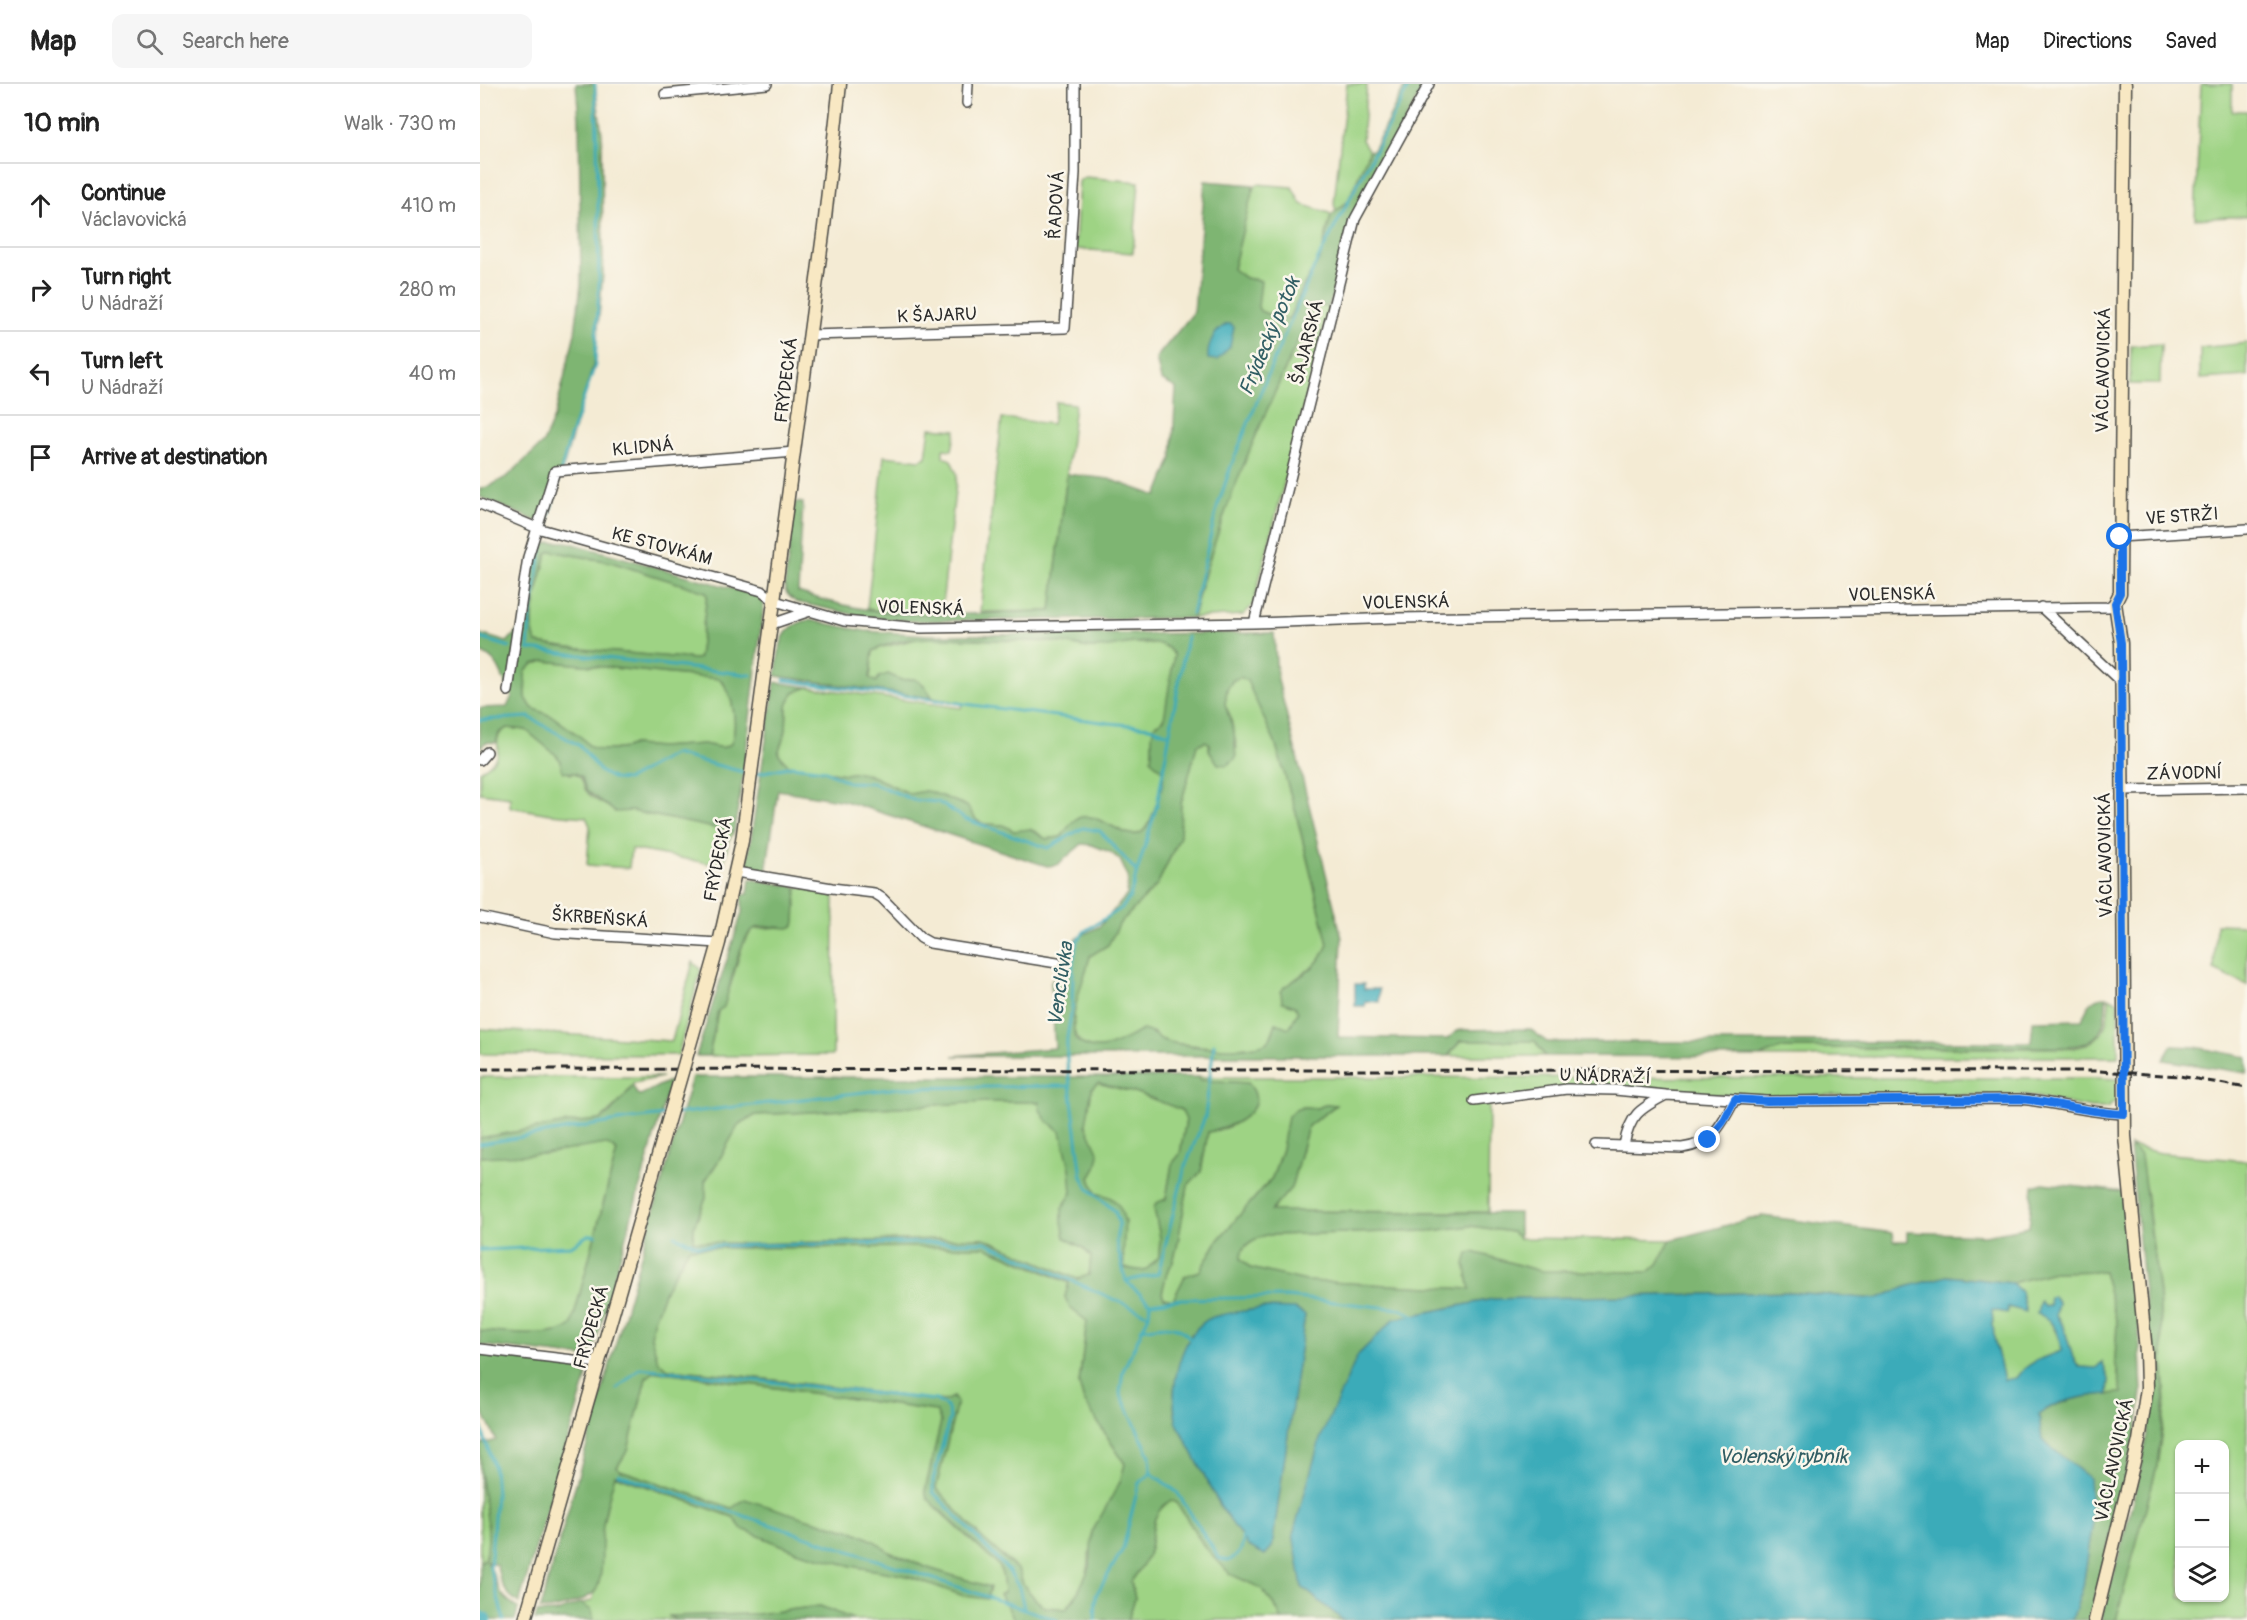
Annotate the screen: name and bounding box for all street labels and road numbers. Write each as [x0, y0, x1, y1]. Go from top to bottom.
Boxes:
street label: ŘADOVÁ [1043, 170, 1070, 240]
street label: ŠAJARSKÁ [1285, 297, 1329, 387]
street label: K ŠAJARU [897, 302, 977, 328]
street label: VÁCLAVOVICKÁ [2091, 307, 2116, 433]
street label: FRÝDECKÁ [770, 336, 803, 424]
street label: KLIDNÁ [611, 433, 675, 462]
street label: VE STRŽI [2145, 502, 2219, 531]
street label: KE STOVKÁM [609, 522, 715, 571]
street label: VOLENSKÁ [1848, 582, 1936, 607]
street label: VOLENSKÁ [1362, 590, 1450, 615]
street label: VOLENSKÁ [877, 595, 965, 622]
street label: ZÁVODNÍ [2146, 761, 2222, 786]
street label: VÁCLAVOVICKÁ [2093, 792, 2118, 918]
street label: FRÝDECKÁ [699, 815, 738, 904]
street label: ŠKRBEŇSKÁ [551, 903, 649, 933]
street label: U NÁDRAŽÍ [1559, 1063, 1651, 1090]
street label: FRÝDECKÁ [569, 1283, 614, 1372]
street label: VÁCLAVOVICKÁ [2090, 1396, 2139, 1524]

